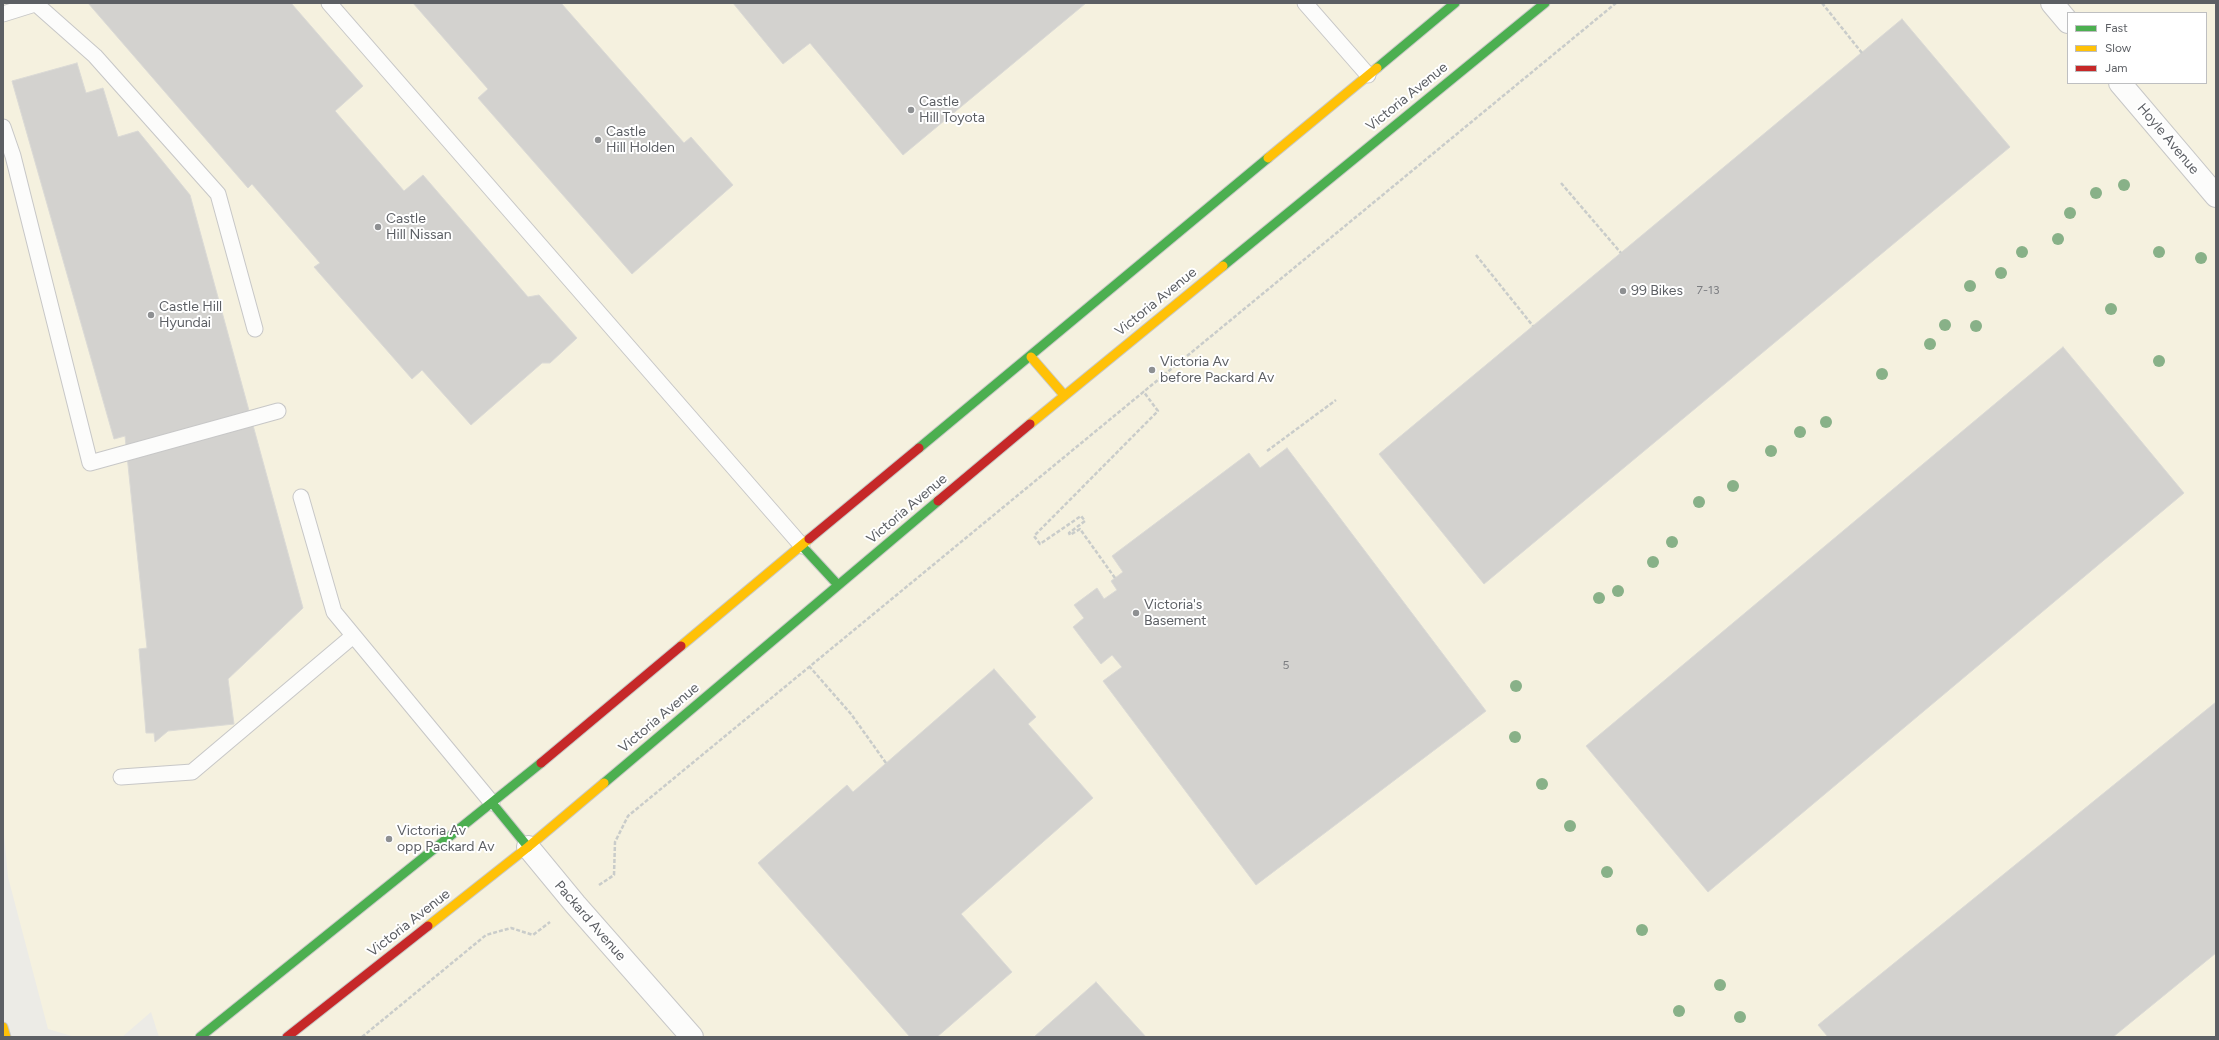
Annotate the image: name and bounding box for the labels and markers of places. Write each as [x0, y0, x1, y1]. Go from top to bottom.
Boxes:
place label: Castle Hill Toyota [919, 94, 985, 126]
marker: Castle Hill Toyota [906, 105, 916, 115]
place label: Castle Hill Holden [606, 124, 675, 156]
marker: Castle Hill Holden [593, 135, 603, 145]
place label: Castle Hill Nissan [386, 211, 451, 244]
marker: Castle Hill Nissan [373, 222, 383, 232]
place label: 99 Bikes [1631, 283, 1683, 299]
marker: 99 Bikes [1618, 286, 1628, 296]
place label: Castle Hill Hyundai [159, 299, 222, 332]
marker: Castle Hill Hyundai [146, 310, 156, 320]
place label: Victoria Av before Packard Av [1160, 354, 1274, 386]
marker: Victoria Av before Packard Av [1147, 365, 1157, 375]
place label: Victoria's Basement [1144, 597, 1207, 630]
marker: Victoria's Basement [1131, 608, 1141, 618]
place label: Victoria Av opp Packard Av [397, 823, 495, 856]
marker: Victoria Av opp Packard Av [384, 834, 394, 844]

